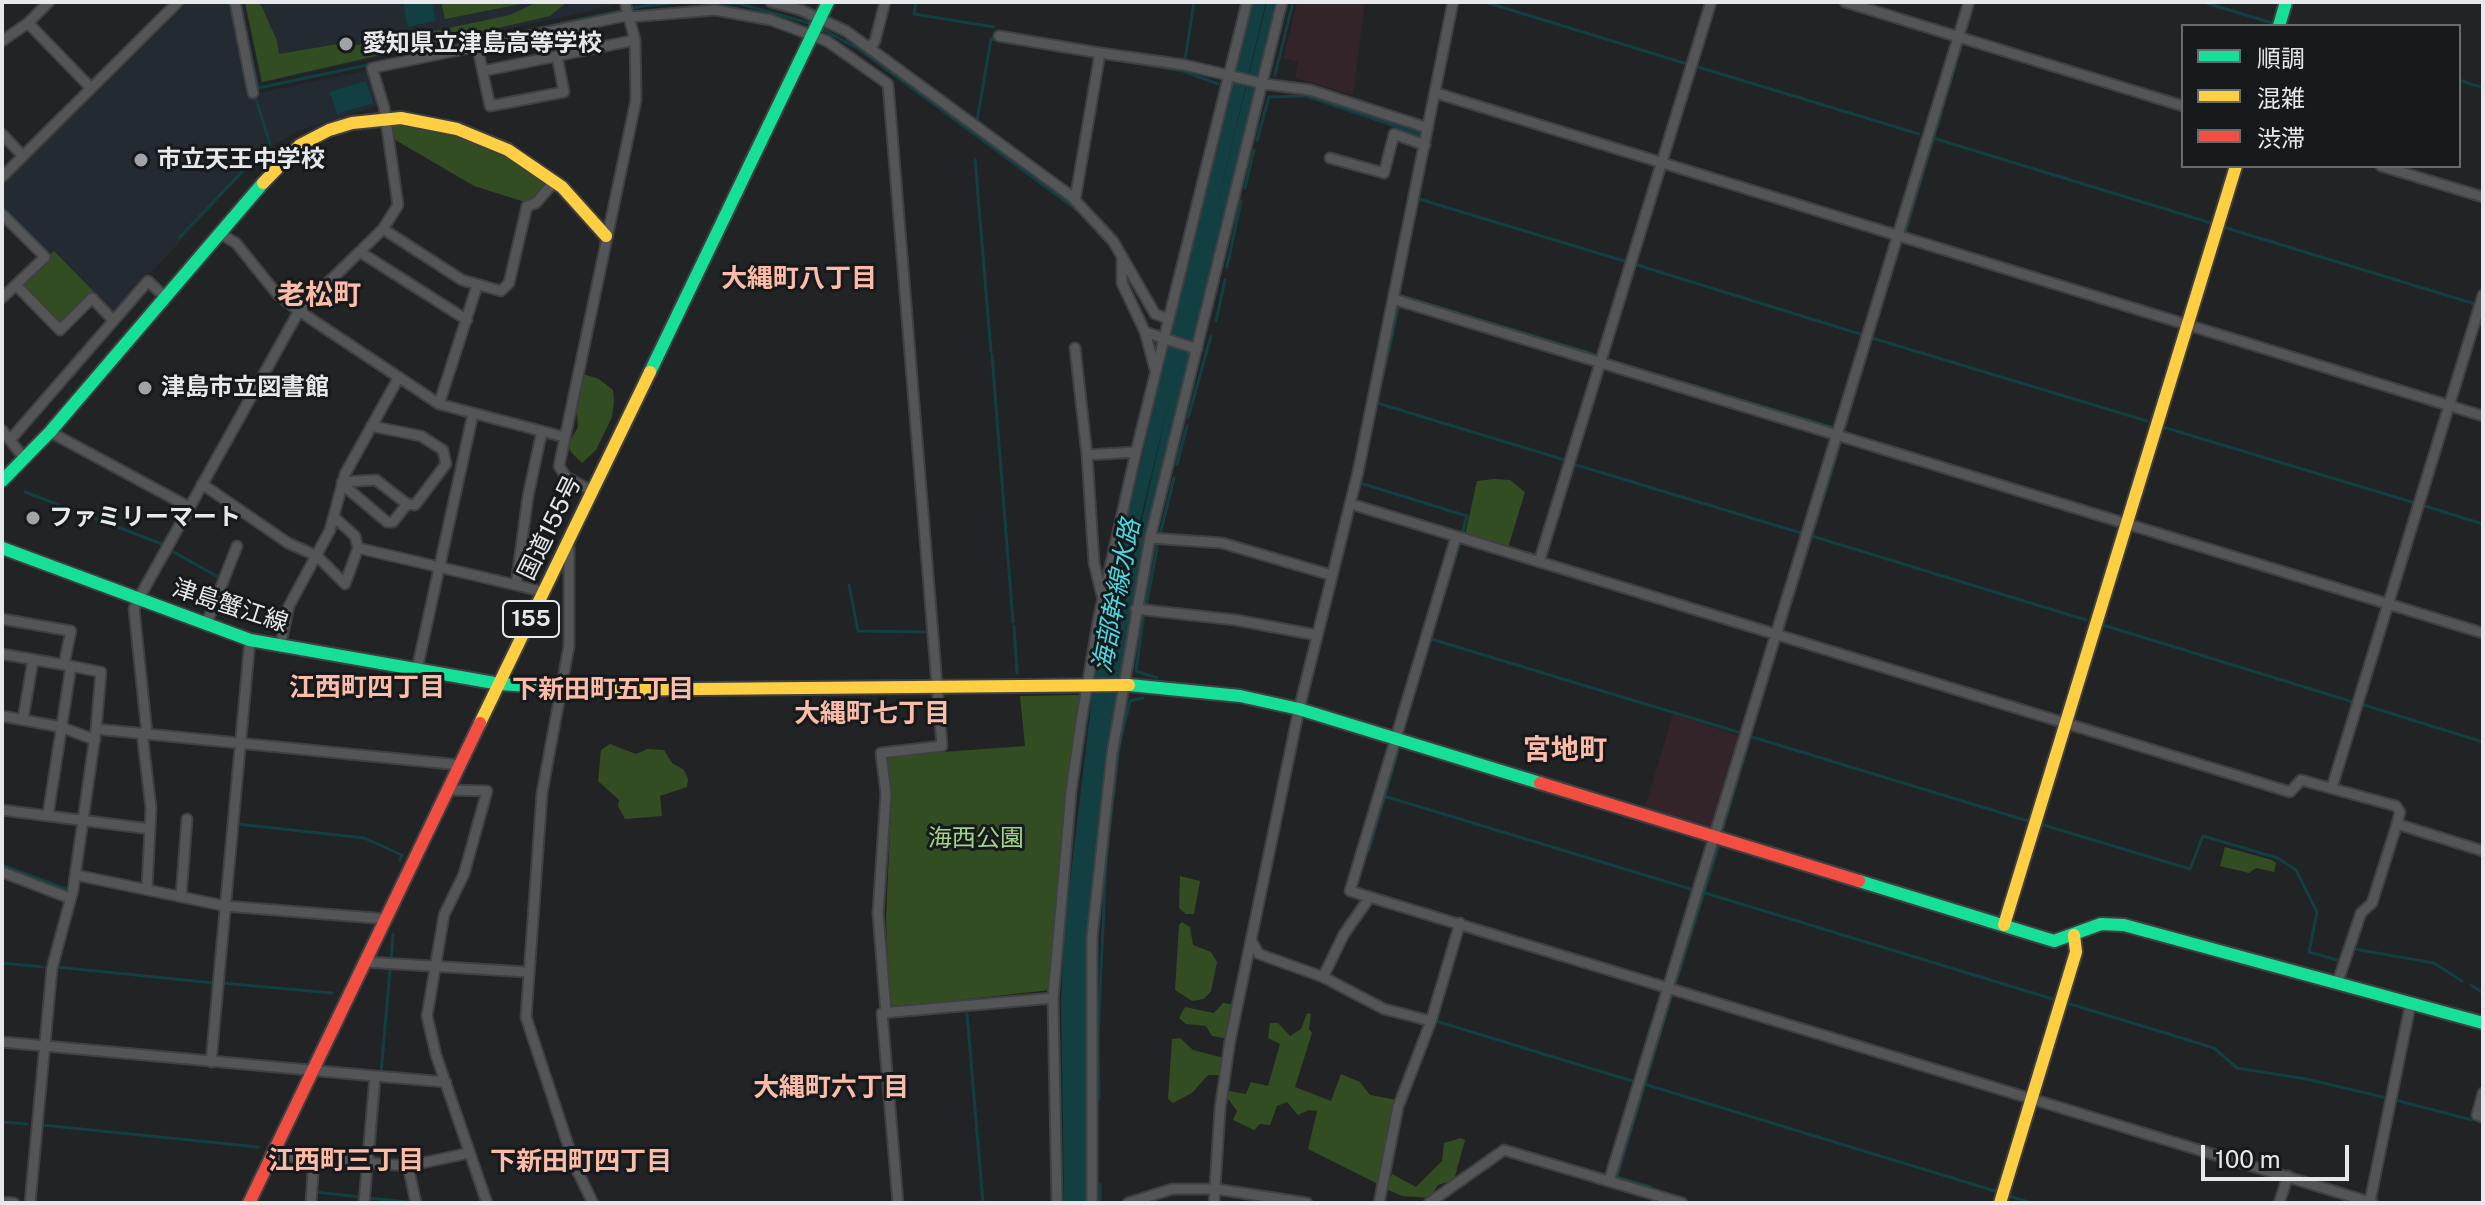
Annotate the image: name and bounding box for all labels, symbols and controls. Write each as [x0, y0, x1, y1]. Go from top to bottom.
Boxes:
legend [2181, 24, 2461, 168]
place label: 愛知県立津島高等学校 [362, 30, 602, 58]
marker: 愛知県立津島高等学校 [337, 35, 355, 53]
text: 順調 [2257, 44, 2305, 72]
text: 混雑 [2257, 84, 2305, 112]
text: 渋滞 [2257, 124, 2305, 152]
place label: 市立天王中学校 [157, 146, 325, 174]
marker: 市立天王中学校 [132, 151, 150, 169]
district label: 大縄町八丁目 [721, 263, 877, 295]
district label: 老松町 [277, 278, 361, 312]
place label: 津島市立図書館 [161, 374, 329, 402]
marker: 津島市立図書館 [136, 379, 154, 397]
street label: 国道155号 [512, 471, 588, 585]
place label: ファミリーマート [49, 504, 241, 532]
marker: ファミリーマート [24, 509, 42, 527]
water label: 海部幹線水路 [1087, 516, 1147, 676]
street label: 津島蟹江線 [168, 574, 292, 638]
road number: 155 [503, 601, 559, 637]
district label: 江西町四丁目 [289, 672, 445, 704]
district label: 下新田町五丁目 [512, 674, 694, 706]
district label: 大縄町七丁目 [794, 698, 950, 730]
district label: 宮地町 [1523, 733, 1607, 767]
park label: 海西公園 [928, 825, 1024, 853]
district label: 大縄町六丁目 [753, 1072, 909, 1104]
scale bar [2205, 1129, 2353, 1179]
district label: 江西町三丁目 [268, 1145, 424, 1177]
text: 100 m [2215, 1145, 2281, 1173]
district label: 下新田町四丁目 [490, 1146, 672, 1178]

